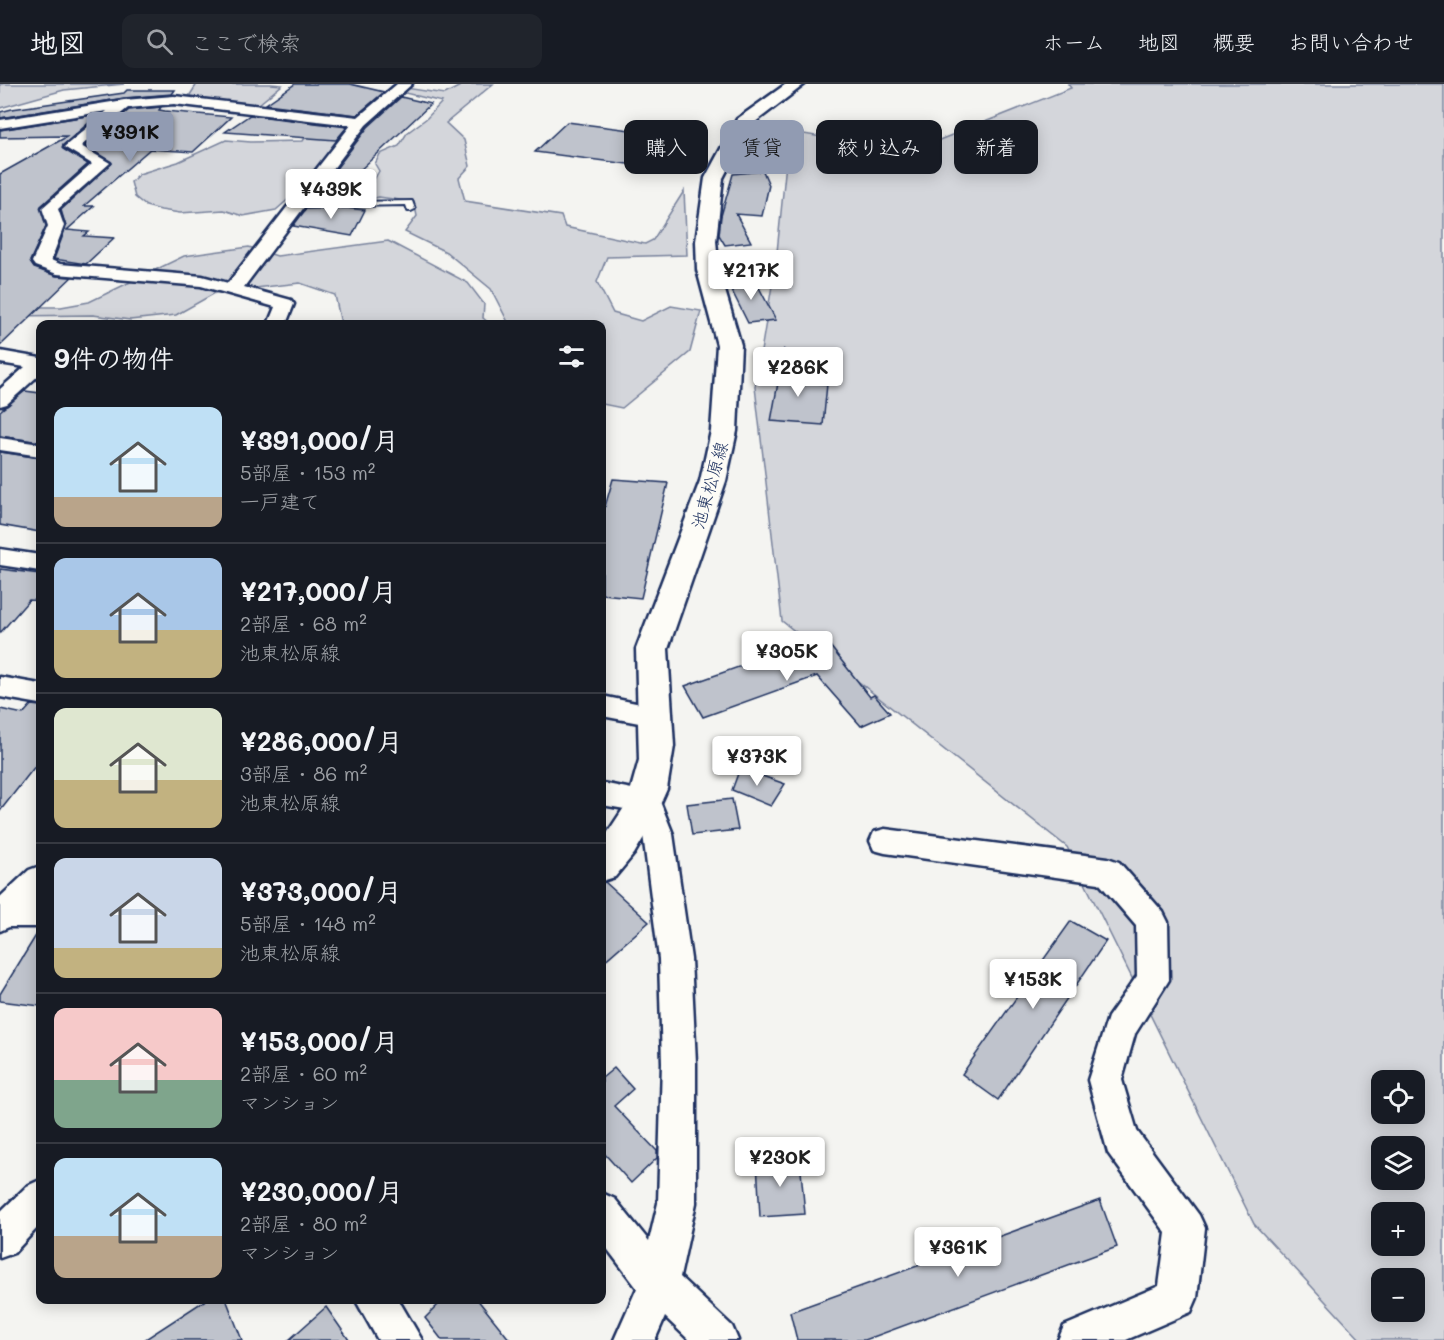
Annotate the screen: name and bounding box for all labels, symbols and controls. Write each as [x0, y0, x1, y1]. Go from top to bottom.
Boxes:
search box [122, 14, 542, 68]
text: 地図 [30, 24, 86, 60]
icon: search [143, 25, 176, 58]
text: ここで検索 [191, 28, 301, 57]
text: ホーム [1043, 28, 1105, 55]
text: 地図 [1138, 28, 1180, 55]
text: 概要 [1213, 28, 1255, 55]
text: お問い合わせ [1288, 28, 1414, 55]
pin: ¥391K [88, 112, 172, 163]
text: ¥391K [100, 118, 160, 144]
chip: 購入 [624, 120, 708, 174]
chip: 賃貸 [720, 120, 804, 174]
chip: 絞り込み [816, 120, 942, 174]
chip: 新着 [954, 120, 1038, 174]
pin: ¥439K [289, 169, 373, 220]
text: ¥439K [300, 175, 362, 201]
pin: ¥217K [709, 250, 793, 301]
text: ¥217K [722, 256, 780, 282]
icon: filters [555, 340, 588, 373]
text: 9件の物件 [54, 341, 174, 375]
pin: ¥286K [756, 347, 840, 398]
text: ¥286K [767, 353, 829, 379]
text: ¥391,000/月 [240, 423, 399, 457]
icon: home [102, 431, 174, 503]
street label: 池東松原線 [685, 438, 733, 532]
text: 5部屋 · 153 m² [240, 459, 375, 485]
text: 一戸建て [240, 488, 320, 514]
text: ¥217,000/月 [240, 574, 397, 608]
icon: home [102, 582, 174, 654]
text: 2部屋 · 68 m² [240, 610, 367, 636]
pin: ¥305K [745, 631, 829, 682]
text: ¥305K [756, 637, 818, 663]
text: 池東松原線 [240, 639, 340, 665]
text: ¥286,000/月 [240, 724, 403, 758]
icon: home [102, 732, 174, 804]
pin: ¥373K [715, 736, 799, 787]
text: ¥373K [726, 742, 788, 768]
text: 3部屋 · 86 m² [240, 760, 367, 786]
text: 池東松原線 [240, 789, 340, 815]
text: ¥373,000/月 [240, 874, 402, 908]
icon: home [102, 882, 174, 954]
text: 5部屋 · 148 m² [240, 910, 376, 936]
text: 池東松原線 [240, 939, 340, 965]
pin: ¥153K [991, 959, 1075, 1010]
text: ¥153K [1004, 965, 1062, 991]
text: ¥153,000/月 [240, 1024, 399, 1058]
icon: home [102, 1032, 174, 1104]
text: 2部屋 · 60 m² [240, 1060, 367, 1086]
map controls [1371, 1070, 1425, 1322]
button: locate [1371, 1070, 1425, 1124]
text: マンション [240, 1089, 339, 1115]
button: layers [1371, 1136, 1425, 1190]
pin: ¥230K [738, 1137, 822, 1188]
text: ¥230K [749, 1143, 811, 1169]
text: ¥230,000/月 [240, 1174, 403, 1208]
icon: home [102, 1182, 174, 1254]
button: + [1371, 1202, 1425, 1256]
text: 2部屋 · 80 m² [240, 1210, 367, 1236]
pin: ¥361K [916, 1227, 1000, 1278]
text: ¥361K [928, 1233, 988, 1259]
text: マンション [240, 1239, 339, 1265]
button: − [1371, 1268, 1425, 1322]

